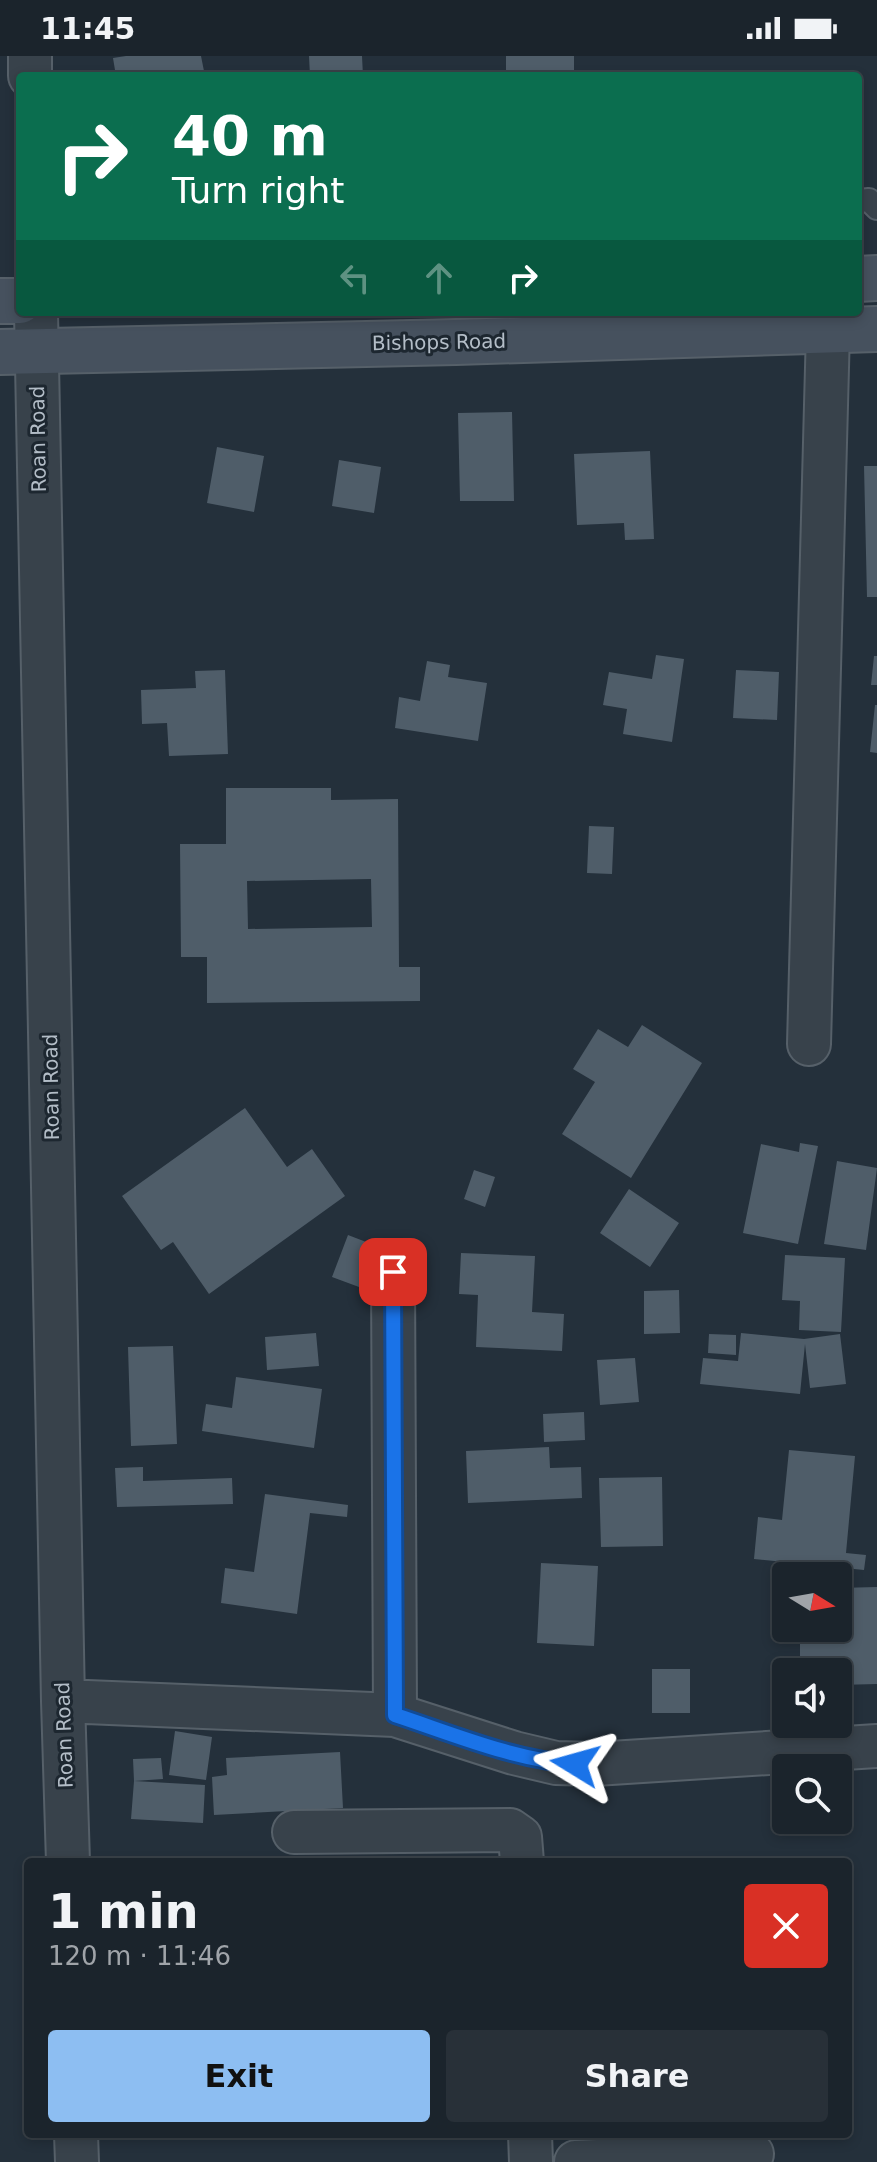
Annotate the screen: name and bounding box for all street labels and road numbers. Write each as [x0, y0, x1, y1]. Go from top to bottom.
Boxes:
street label: Bishops Road [372, 329, 506, 355]
street label: Roan Road [25, 385, 51, 493]
street label: Roan Road [38, 1033, 64, 1141]
street label: Roan Road [50, 1681, 78, 1789]

